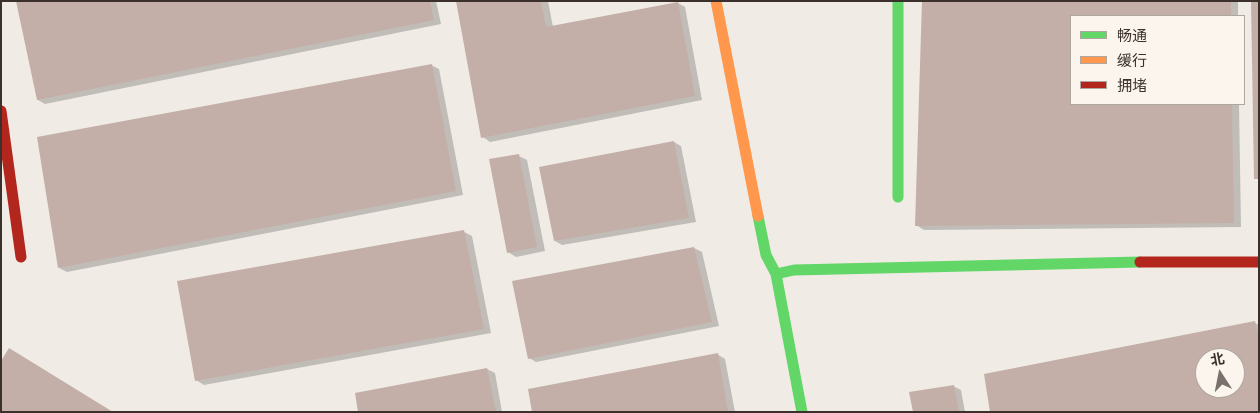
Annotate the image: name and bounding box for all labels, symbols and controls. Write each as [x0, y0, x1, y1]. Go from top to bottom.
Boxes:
legend [1070, 15, 1245, 105]
text: 畅通 [1117, 26, 1147, 45]
text: 缓行 [1117, 51, 1147, 70]
text: 拥堵 [1117, 76, 1147, 95]
north arrow [1195, 348, 1245, 398]
text: 北 [1209, 349, 1226, 369]

